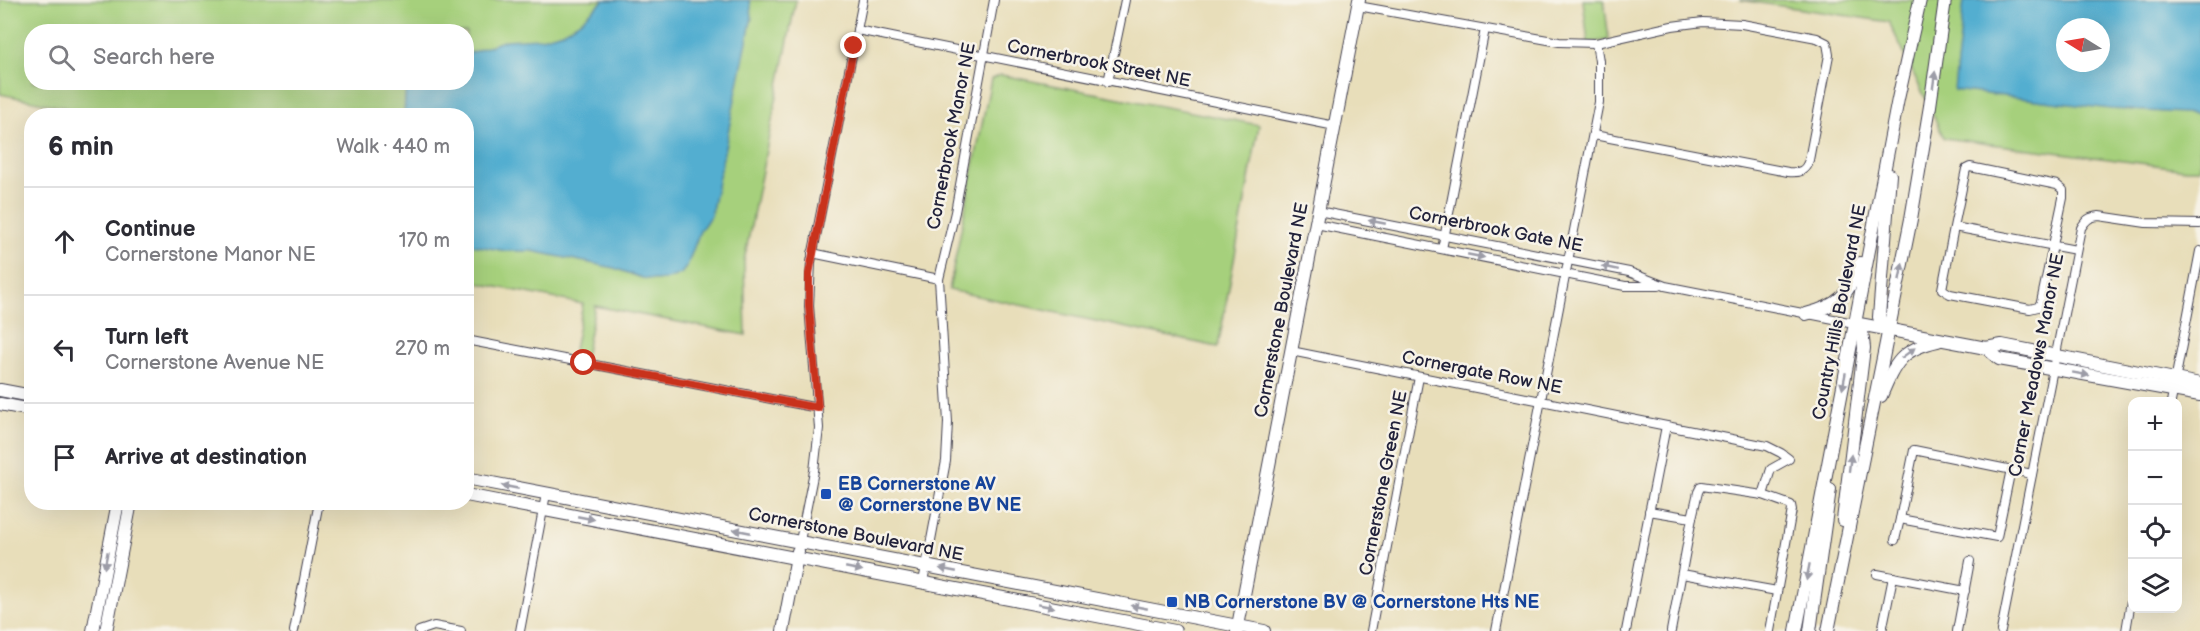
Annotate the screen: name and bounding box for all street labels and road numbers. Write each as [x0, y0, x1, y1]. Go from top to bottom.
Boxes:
street label: Cornerbrook Street NE [1005, 35, 1193, 92]
street label: Cornerbrook Manor NE [923, 41, 980, 231]
street label: Cornerstone Boulevard NE [1250, 201, 1313, 420]
street label: Cornerbrook Gate NE [1407, 202, 1585, 257]
street label: Country Hills Boulevard NE [1808, 202, 1871, 422]
street label: Corner Meadows Manor NE [2005, 251, 2069, 479]
street label: Cornergate Row NE [1400, 347, 1564, 398]
street label: Cornerstone Green NE [1355, 389, 1412, 577]
street label: Cornerstone Boulevard NE [746, 503, 965, 566]

